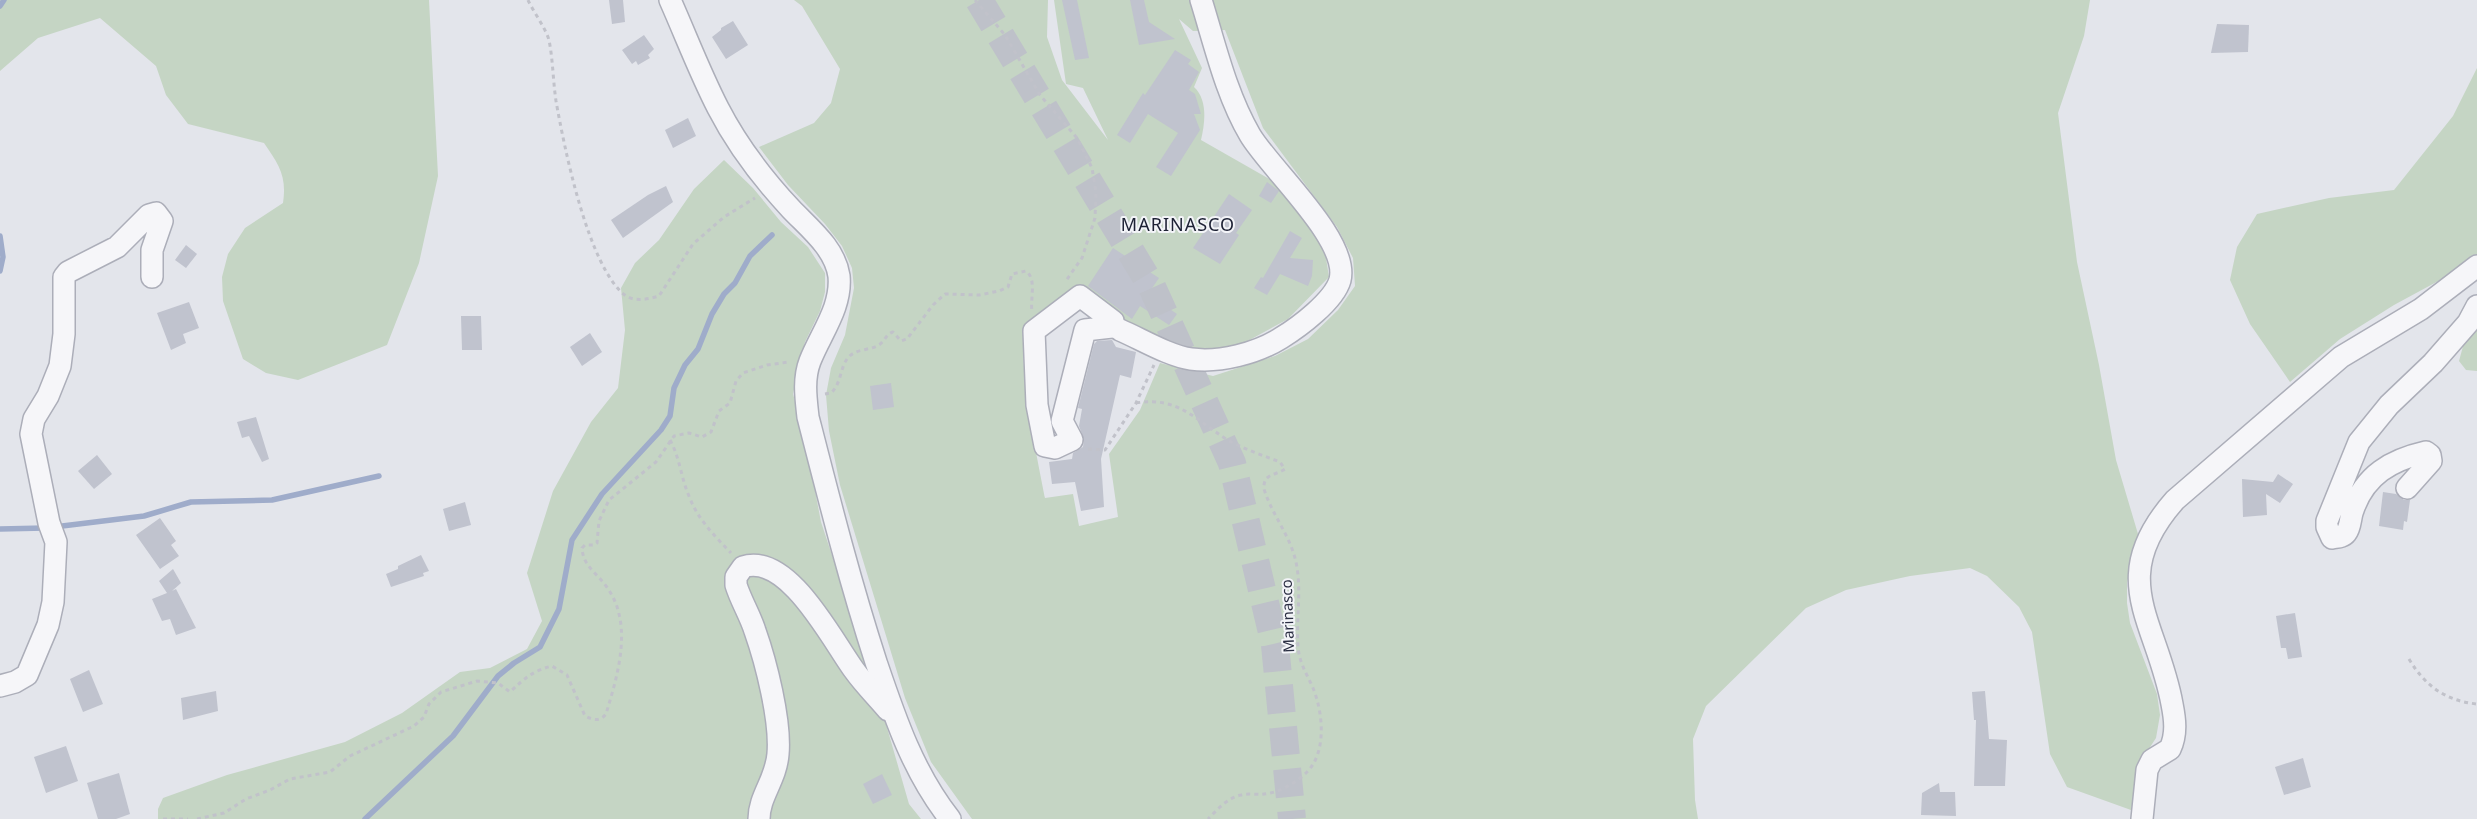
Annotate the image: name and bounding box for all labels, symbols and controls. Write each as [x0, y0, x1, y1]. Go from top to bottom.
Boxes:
district label: MARINASCO [1121, 212, 1235, 236]
street label: Marinasco [1276, 579, 1298, 653]

